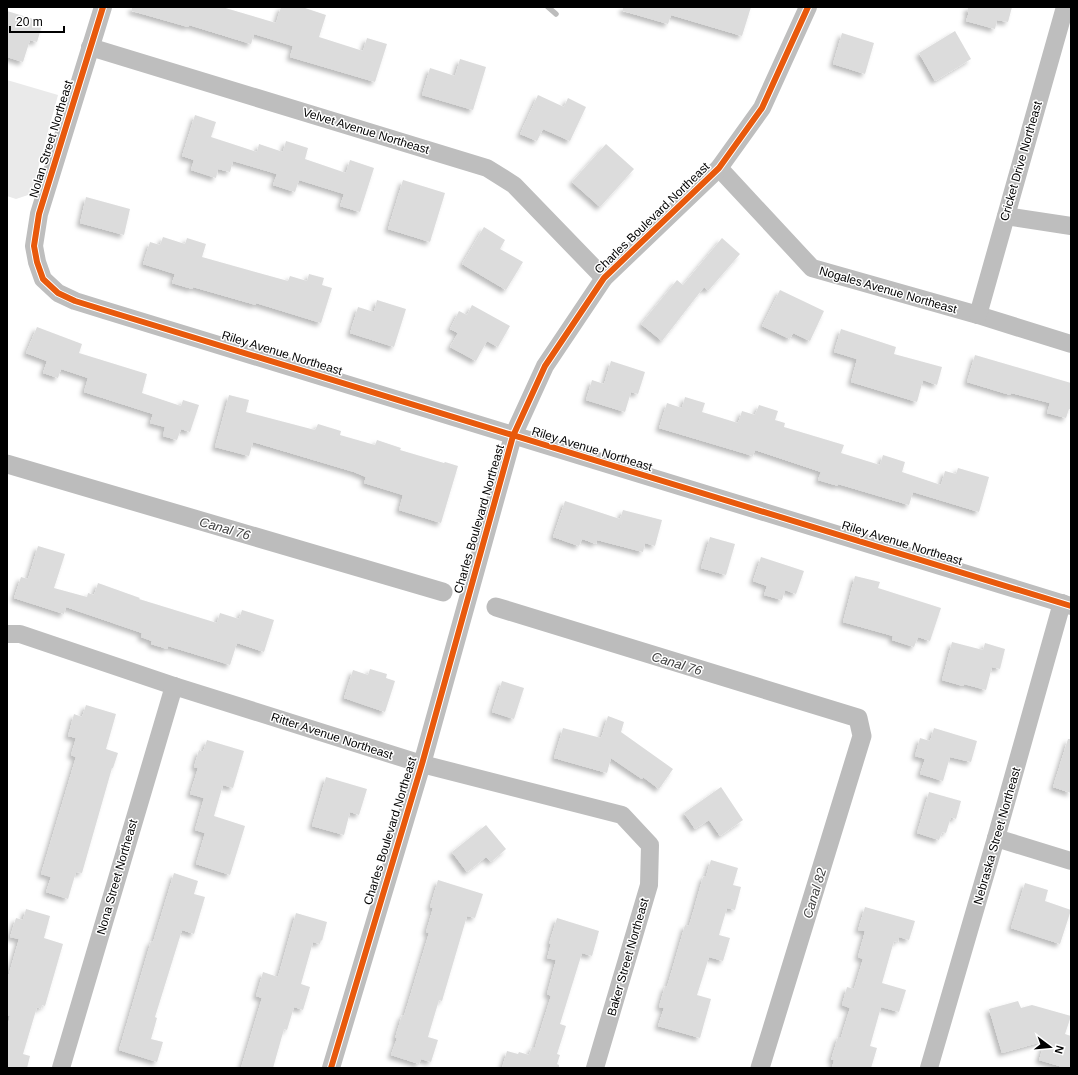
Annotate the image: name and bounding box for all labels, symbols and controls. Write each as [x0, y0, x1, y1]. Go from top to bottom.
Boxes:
scale bar [10, 8, 64, 34]
text: 20 m [16, 15, 43, 29]
street label: Nolan Street Northeast [26, 78, 76, 199]
street label: Cricket Drive Northeast [997, 99, 1045, 223]
street label: Velvet Avenue Northeast [301, 105, 431, 157]
street label: Charles Boulevard Northeast [592, 159, 713, 277]
street label: Nogales Avenue Northeast [818, 264, 959, 317]
street label: Riley Avenue Northeast [220, 328, 345, 378]
street label: Riley Avenue Northeast [530, 424, 655, 474]
street label: Charles Boulevard Northeast [451, 442, 507, 595]
water label: Canal 76 [198, 514, 253, 543]
street label: Riley Avenue Northeast [840, 518, 965, 568]
water label: Canal 76 [650, 649, 705, 678]
street label: Ritter Avenue Northeast [269, 710, 395, 763]
street label: Charles Boulevard Northeast [361, 755, 419, 907]
street label: Nebraska Street Northeast [971, 765, 1023, 906]
street label: Nona Street Northeast [94, 817, 140, 936]
water label: Canal 82 [800, 865, 829, 920]
street label: Baker Street Northeast [604, 896, 652, 1018]
north arrow [1030, 1027, 1070, 1067]
text: N [1053, 1044, 1066, 1055]

